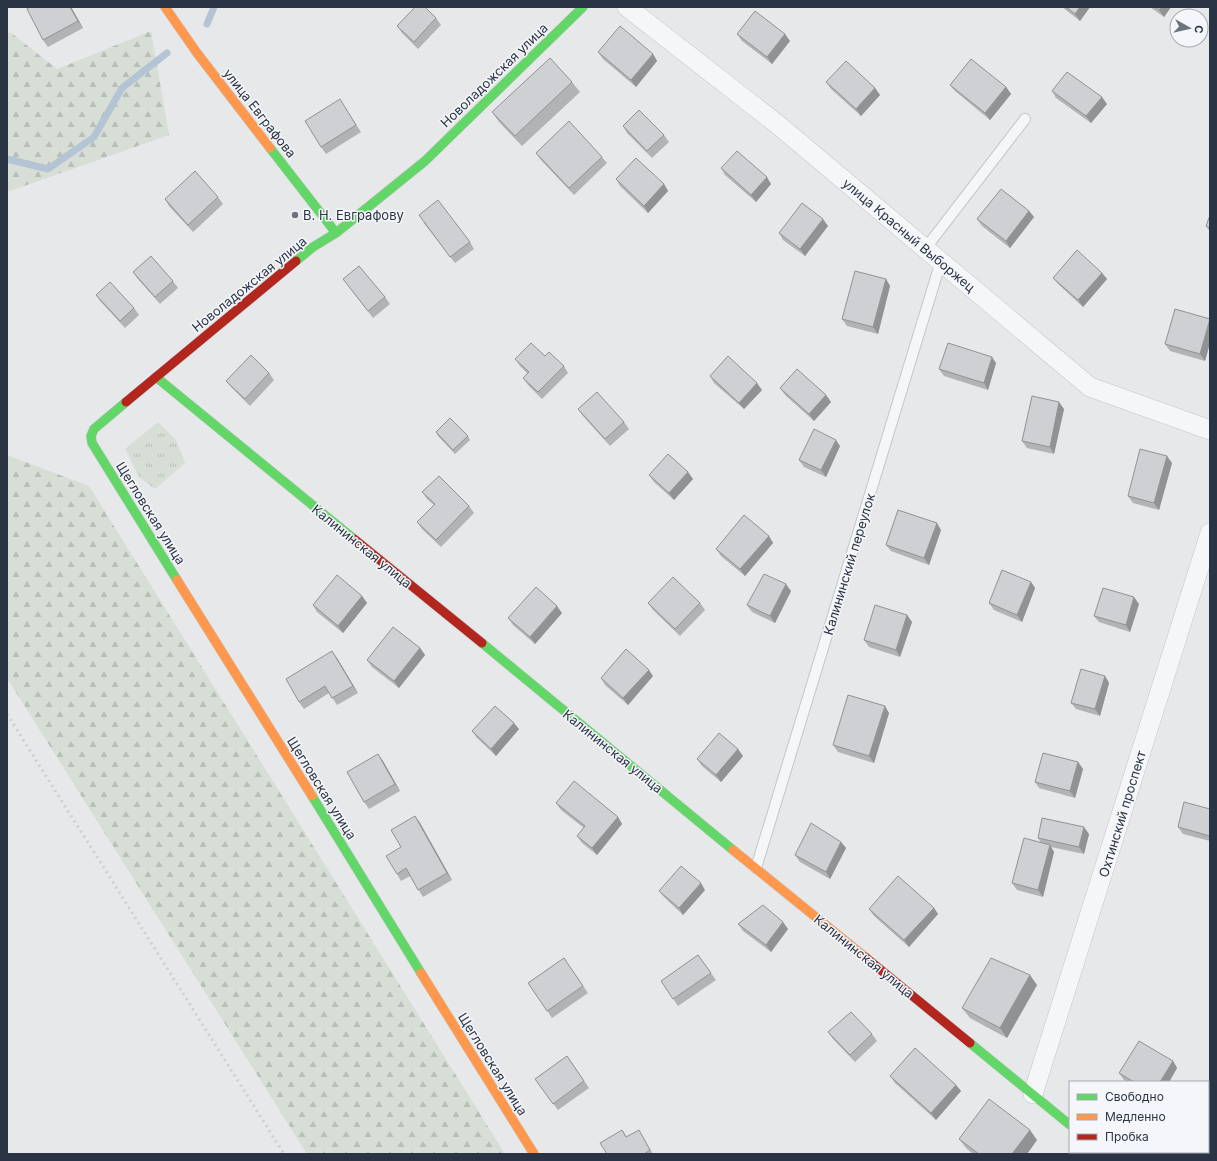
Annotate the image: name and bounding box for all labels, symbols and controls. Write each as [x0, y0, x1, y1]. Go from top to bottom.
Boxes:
north arrow [1169, 8, 1209, 48]
street label: Новоладожская улица [437, 20, 551, 130]
text: С [1191, 24, 1206, 34]
street label: улица Евграфова [220, 65, 300, 161]
street label: улица Красный Выборжец [840, 175, 979, 295]
place label: В. Н. Евграфову [303, 207, 404, 223]
marker: В. Н. Евграфову [290, 210, 300, 220]
street label: Новоладожская улица [188, 233, 310, 335]
street label: Щегловская улица [113, 459, 189, 567]
street label: Калининский переулок [820, 491, 878, 637]
street label: Калининская улица [309, 501, 415, 591]
street label: Калининская улица [560, 706, 666, 796]
street label: Щегловская улица [284, 734, 360, 842]
street label: Охтинский проспект [1095, 749, 1149, 879]
street label: Калининская улица [811, 911, 917, 1001]
street label: Щегловская улица [455, 1010, 531, 1118]
legend [1069, 1081, 1209, 1153]
text: Свободно [1105, 1089, 1164, 1104]
text: Медленно [1105, 1109, 1166, 1124]
text: Пробка [1105, 1129, 1149, 1144]

